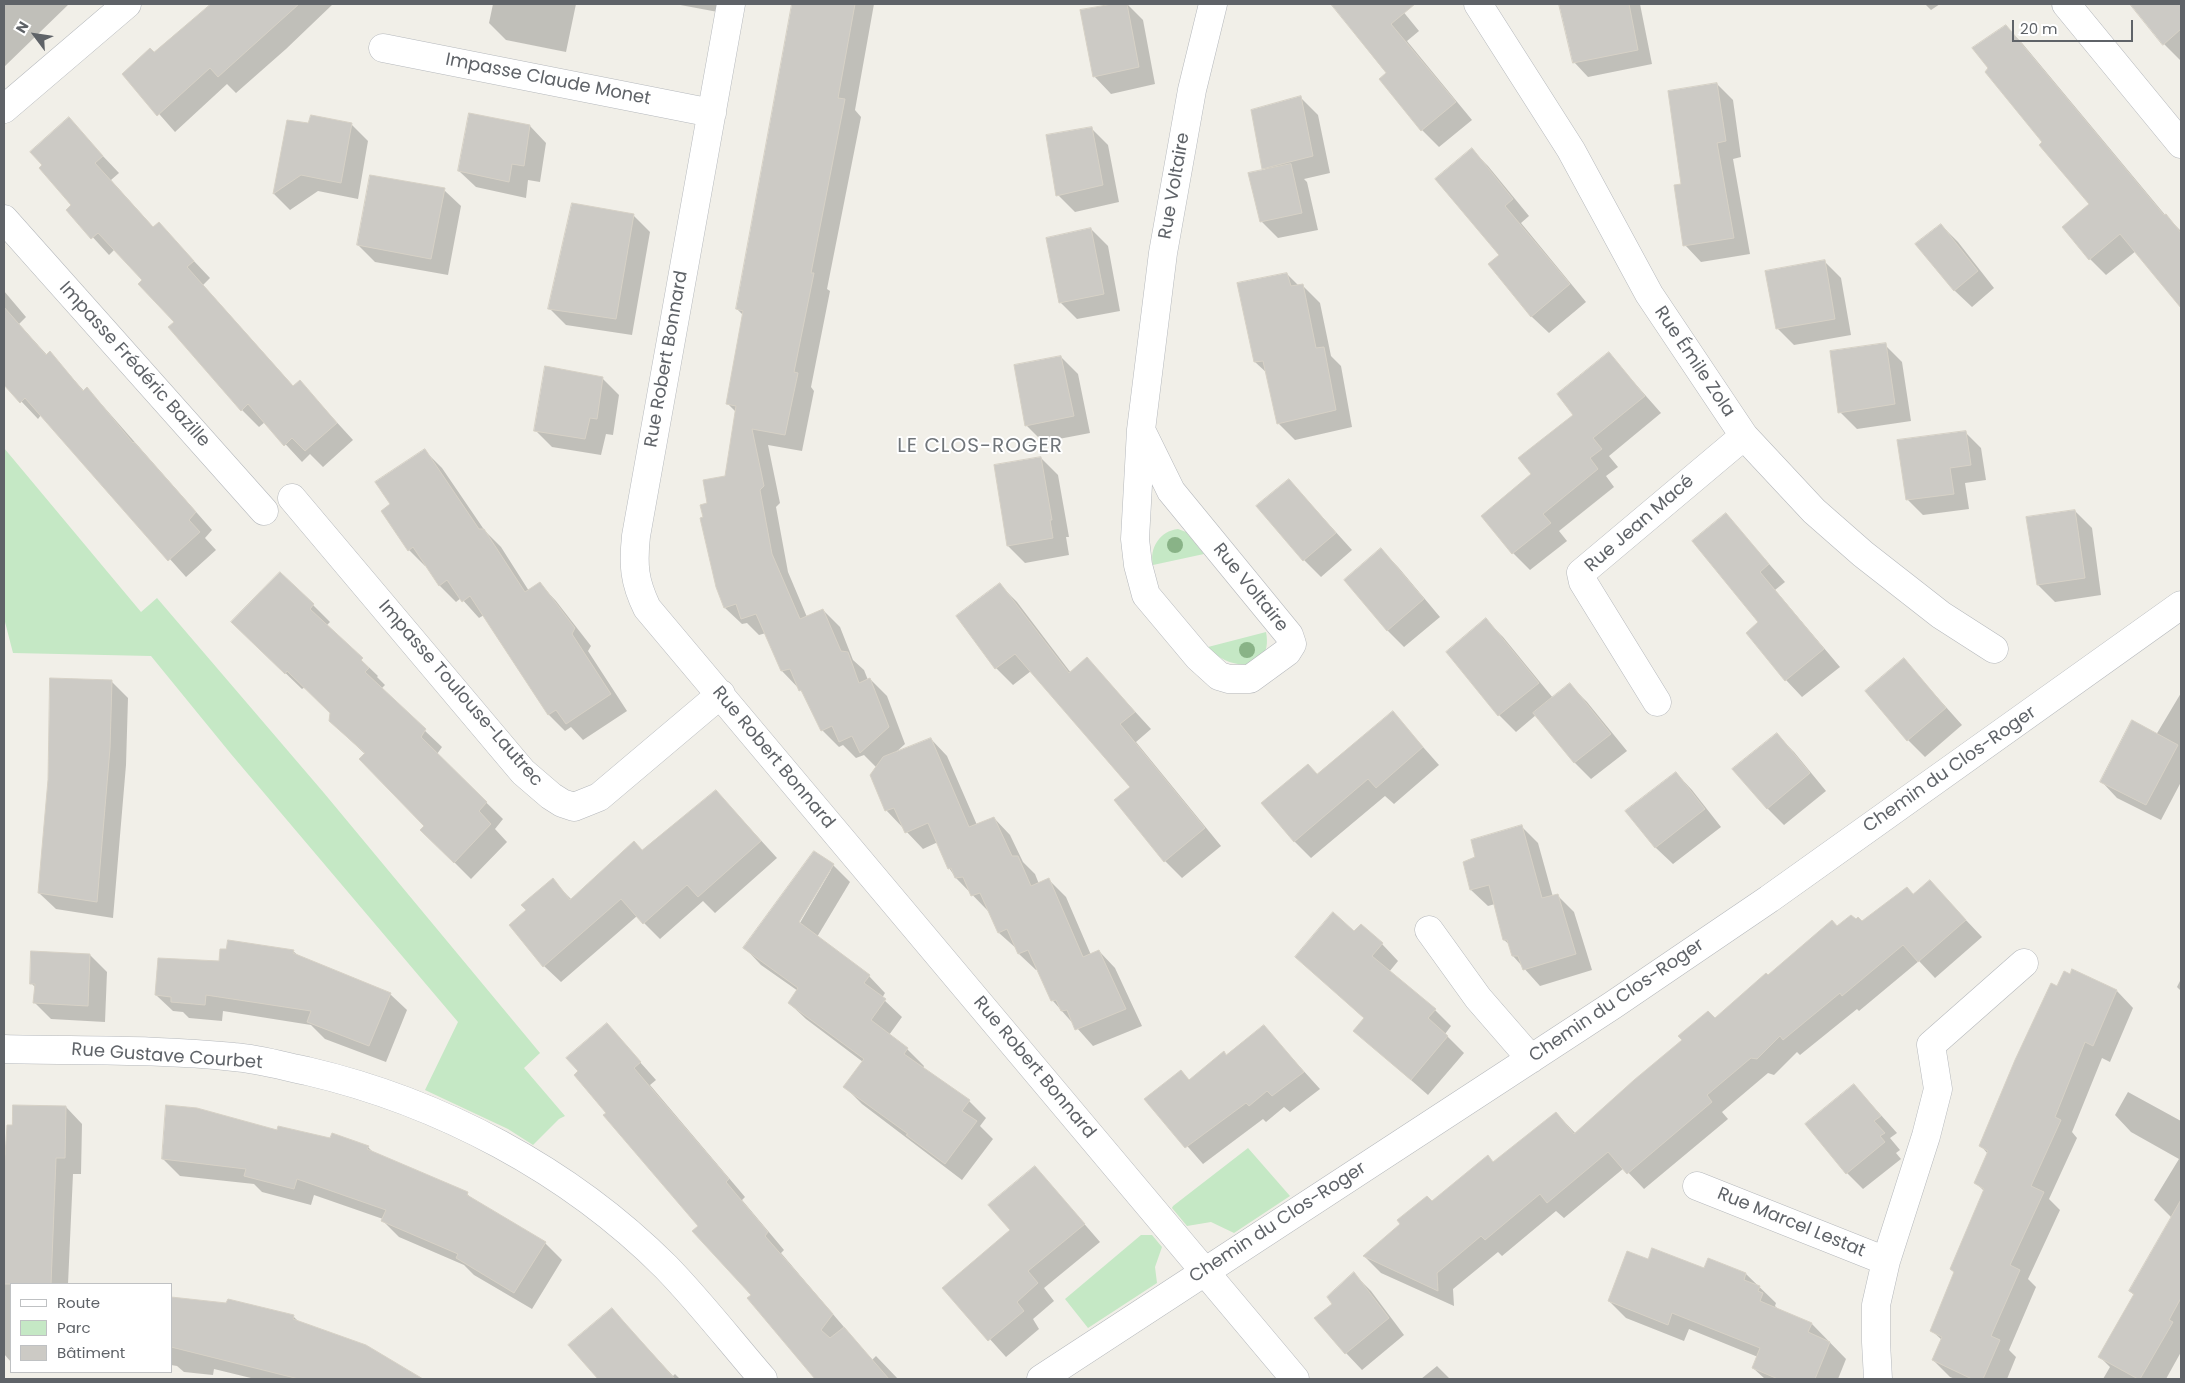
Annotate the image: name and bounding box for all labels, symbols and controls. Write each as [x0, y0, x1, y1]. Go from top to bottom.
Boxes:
north arrow [10, 10, 60, 60]
scale bar [2015, 10, 2136, 42]
text: N [11, 18, 33, 37]
text: 20 m [2020, 18, 2058, 39]
street label: Impasse Claude Monet [444, 50, 652, 110]
street label: Rue Voltaire [1155, 131, 1195, 241]
street label: Rue Robert Bonnard [641, 269, 693, 449]
street label: Impasse Frédéric Bazille [54, 278, 214, 452]
street label: Rue Émile Zola [1649, 303, 1739, 421]
district label: LE CLOS-ROGER [896, 435, 1064, 459]
street label: Rue Jean Macé [1581, 471, 1699, 577]
street label: Rue Voltaire [1208, 539, 1292, 637]
street label: Impasse Toulouse-Lautrec [373, 597, 547, 791]
street label: Rue Robert Bonnard [707, 683, 839, 833]
street label: Chemin du Clos-Roger [1859, 702, 2041, 838]
street label: Chemin du Clos-Roger [1526, 934, 1708, 1068]
street label: Rue Robert Bonnard [968, 993, 1100, 1143]
street label: Rue Gustave Courbet [71, 1040, 263, 1074]
street label: Chemin du Clos-Roger [1186, 1158, 1370, 1288]
street label: Rue Marcel Lestat [1714, 1183, 1868, 1263]
legend [10, 1283, 172, 1373]
text: Route [57, 1292, 100, 1313]
text: Parc [57, 1317, 91, 1338]
text: Bâtiment [57, 1342, 125, 1363]

